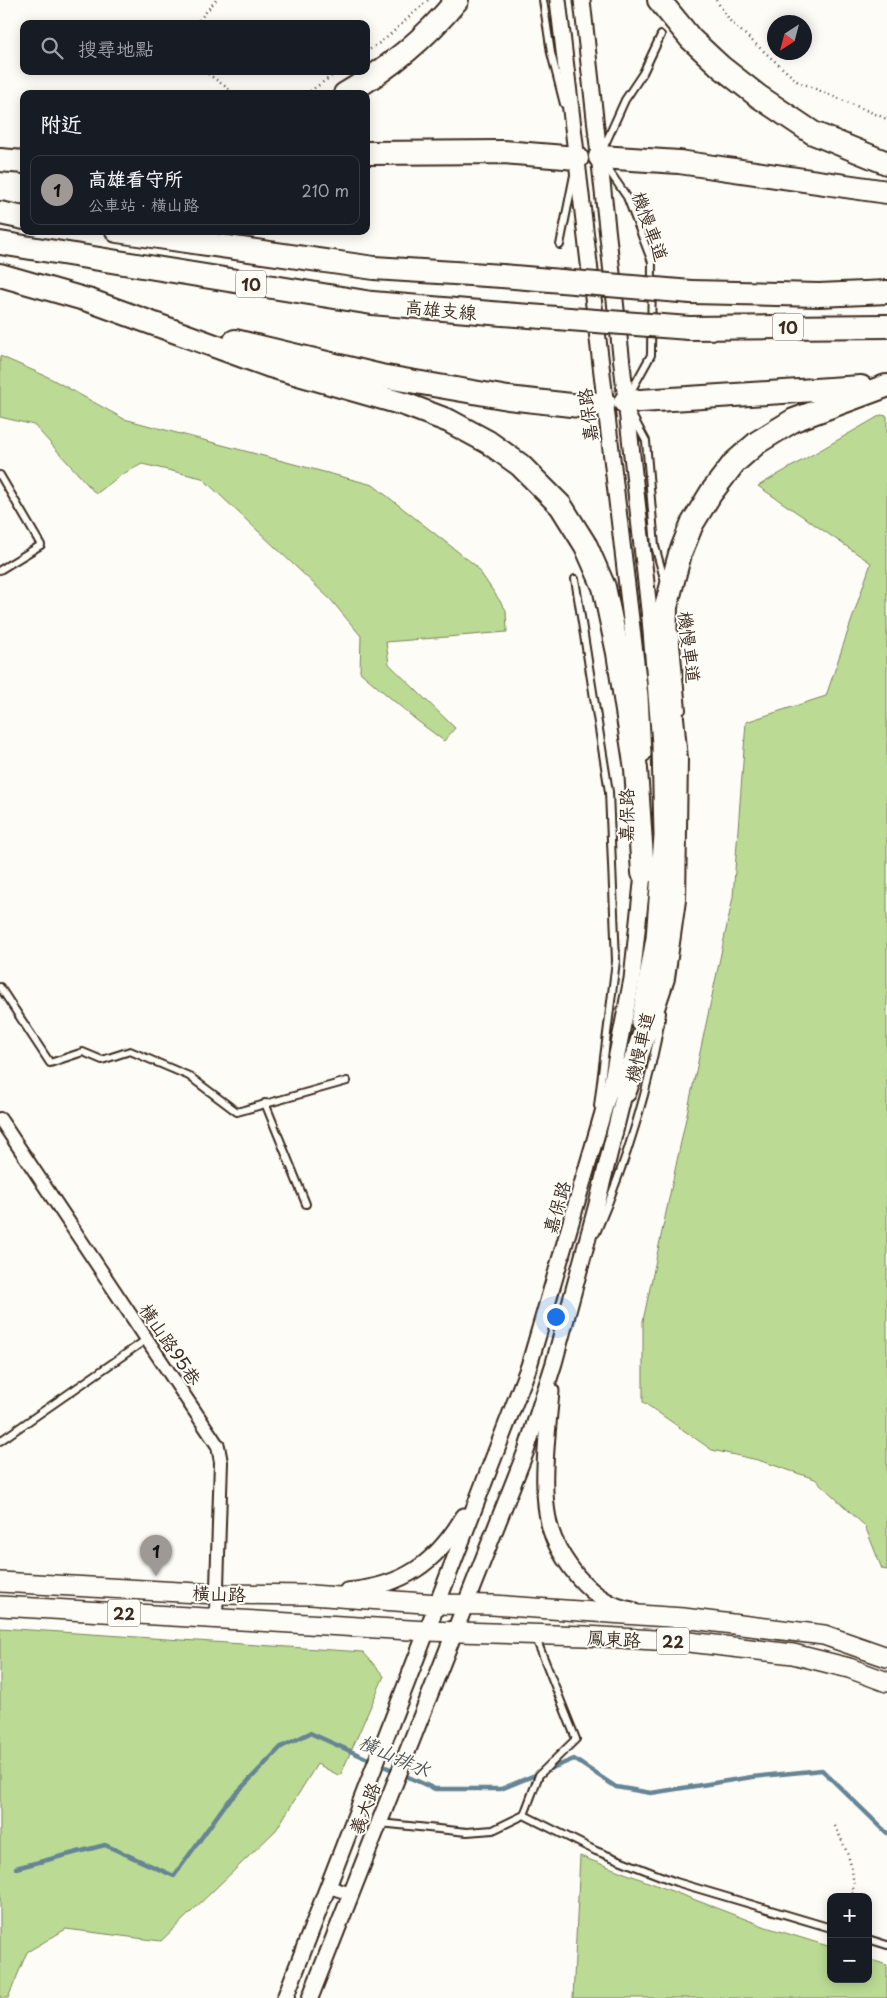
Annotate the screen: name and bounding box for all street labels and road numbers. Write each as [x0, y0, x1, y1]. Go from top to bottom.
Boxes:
street label: 機慢車道 [626, 188, 676, 264]
road number: 10 [236, 270, 266, 298]
street label: 高雄支線 [404, 292, 478, 326]
road number: 10 [773, 314, 803, 341]
street label: 嘉保路 [570, 387, 604, 443]
street label: 機慢車道 [672, 610, 708, 684]
street label: 嘉保路 [612, 788, 639, 842]
street label: 機慢車道 [618, 1009, 660, 1085]
street label: 嘉保路 [536, 1177, 576, 1237]
street label: 橫山路95巷 [133, 1297, 209, 1391]
street label: 橫山路 [192, 1579, 246, 1607]
road number: 22 [108, 1600, 140, 1626]
street label: 鳳東路 [586, 1623, 642, 1653]
road number: 22 [657, 1628, 689, 1654]
street label: 義大路 [342, 1778, 386, 1838]

